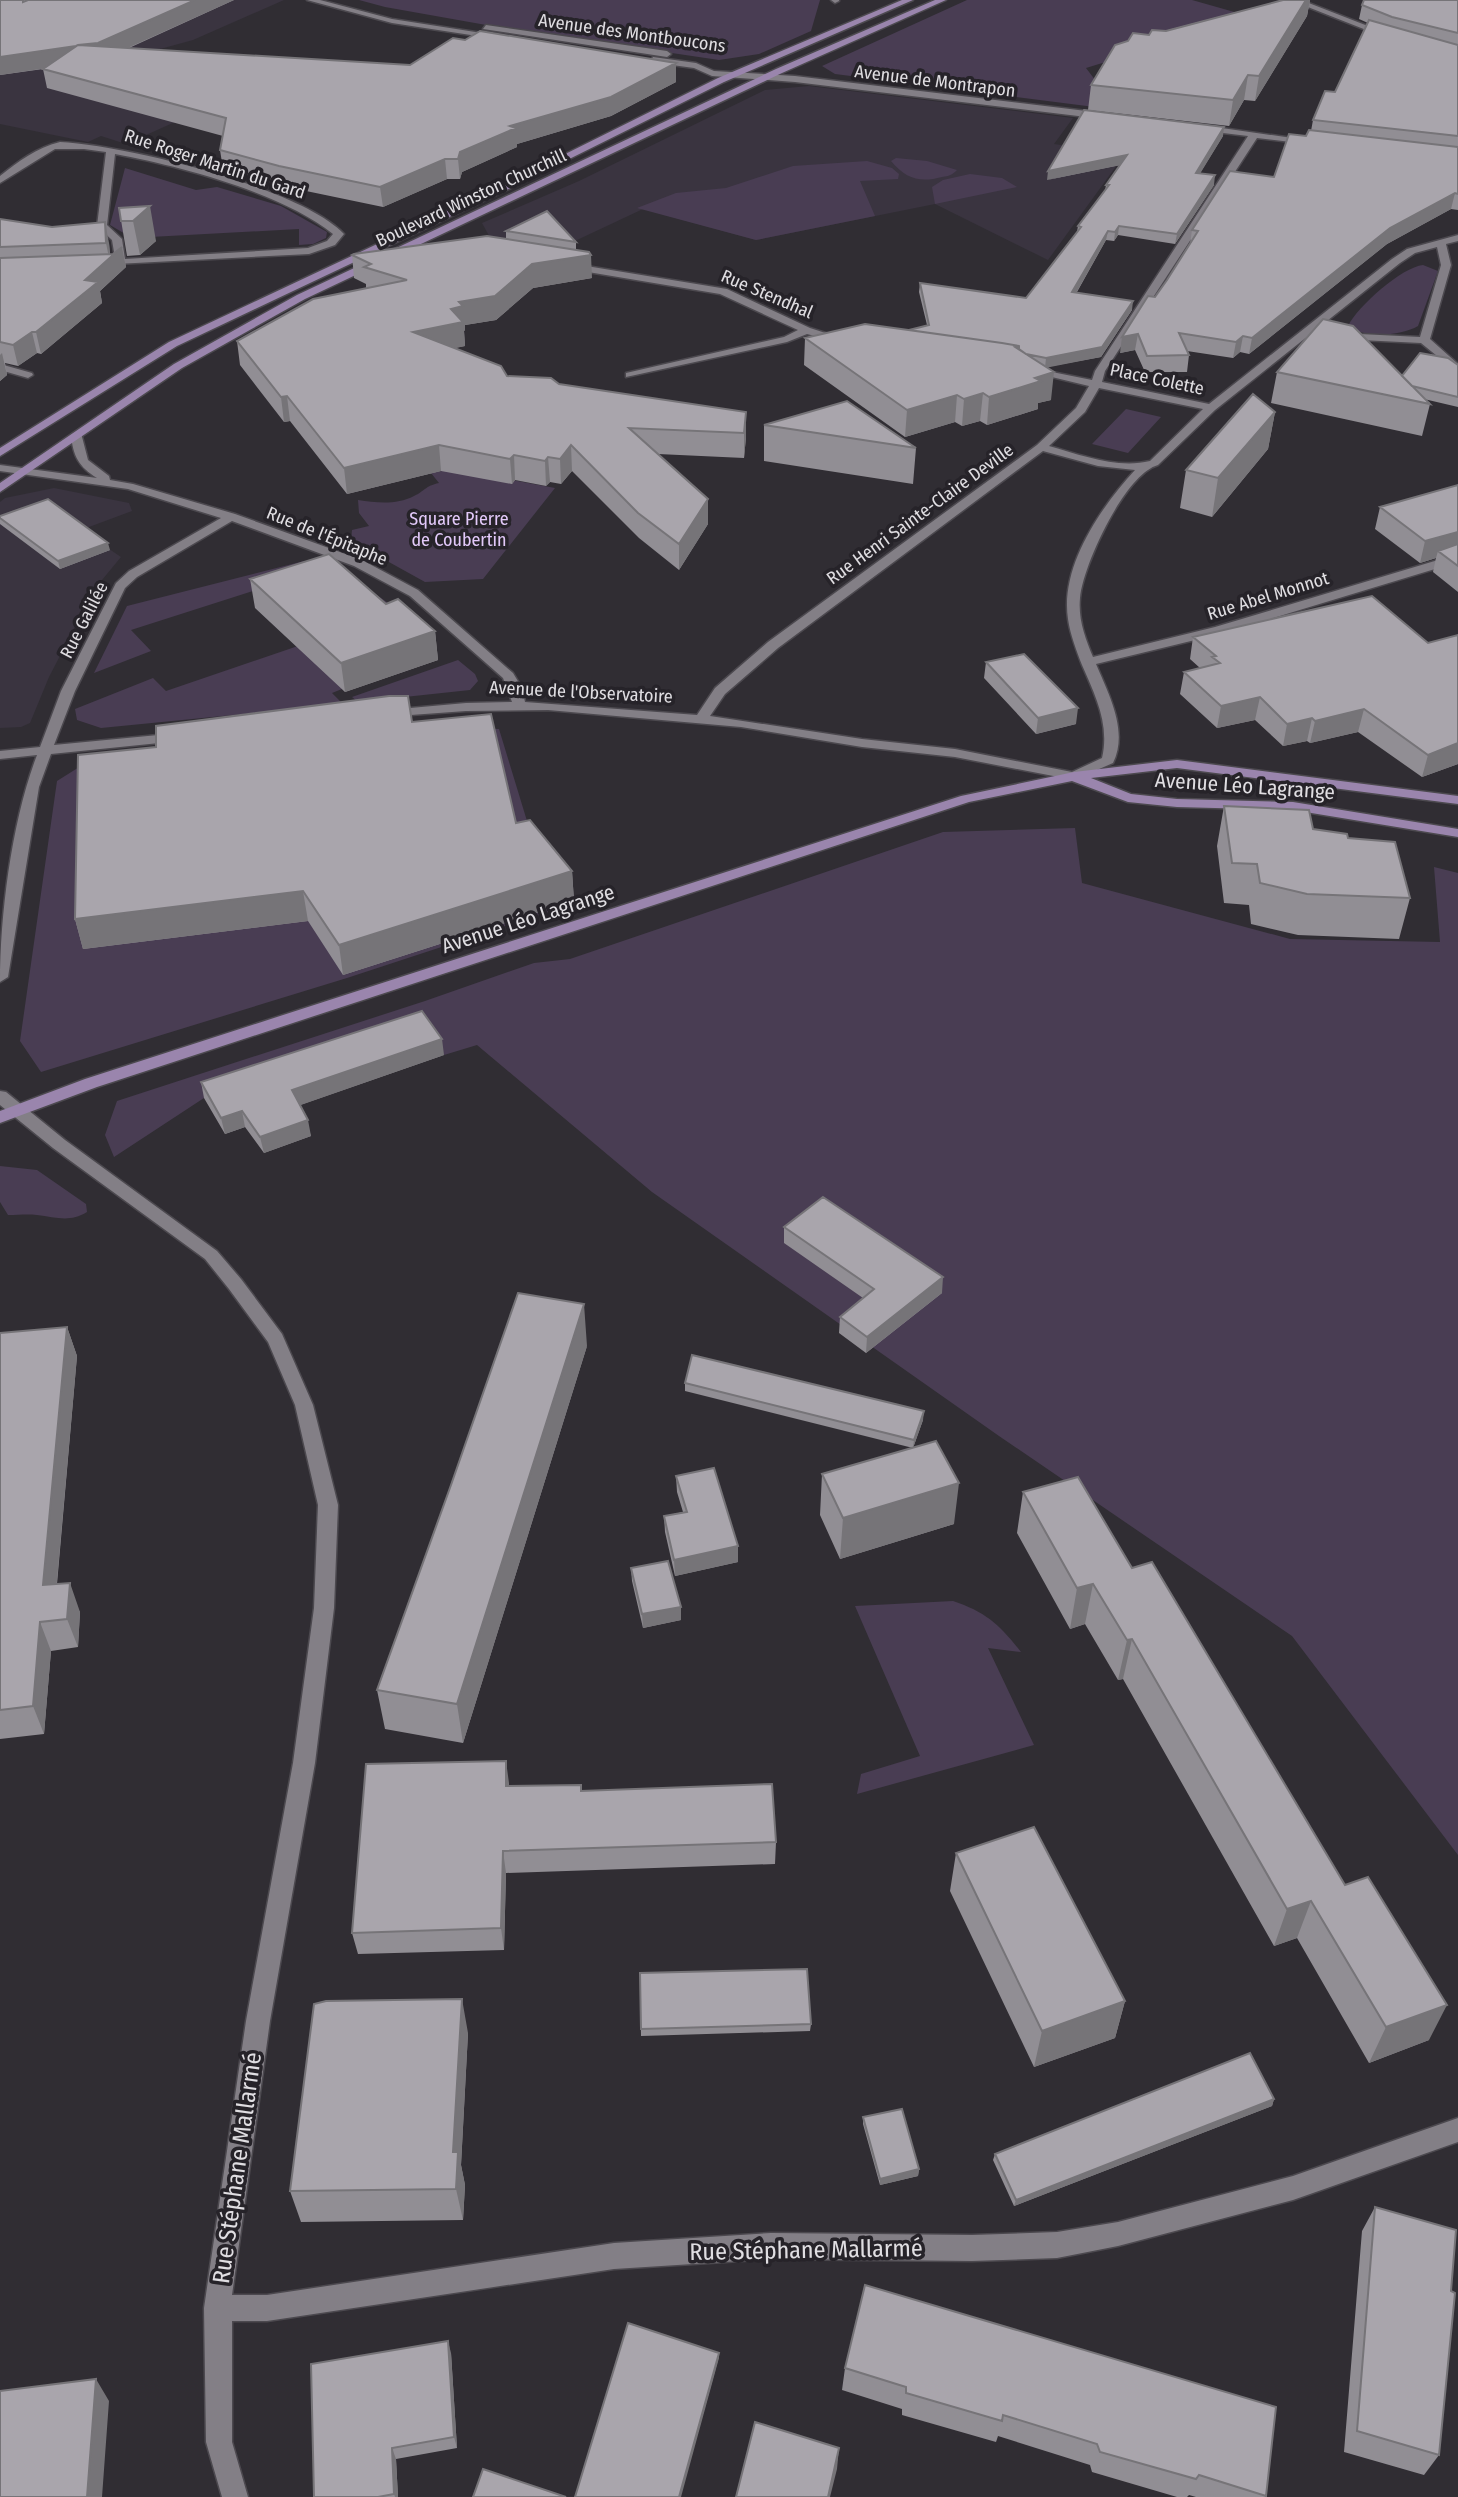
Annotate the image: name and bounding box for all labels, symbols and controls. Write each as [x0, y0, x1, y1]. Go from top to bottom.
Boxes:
street label: Avenue des Montboucons [537, 9, 727, 57]
street label: Avenue de Montrapon [853, 60, 1017, 102]
street label: Rue Roger Martin du Gard [122, 124, 308, 204]
street label: Boulevard Winston Churchill [372, 144, 570, 252]
street label: Rue Stendhal [718, 265, 817, 323]
street label: Place Colette [1108, 358, 1206, 400]
street label: Rue Henri Sainte-Claire Deville [822, 439, 1018, 589]
street label: Rue de l'Épitaphe [263, 501, 391, 570]
park label: Square Pierre de Coubertin [409, 508, 509, 551]
street label: Rue Abel Monnot [1205, 567, 1332, 625]
street label: Rue Galilée [55, 578, 113, 662]
street label: Avenue de l'Observatoire [489, 676, 673, 708]
street label: Avenue Léo Lagrange [1154, 767, 1336, 805]
street label: Avenue Léo Lagrange [438, 879, 618, 959]
street label: Rue Stéphane Mallarmé [207, 2051, 267, 2285]
street label: Rue Stéphane Mallarmé [689, 2234, 923, 2266]

